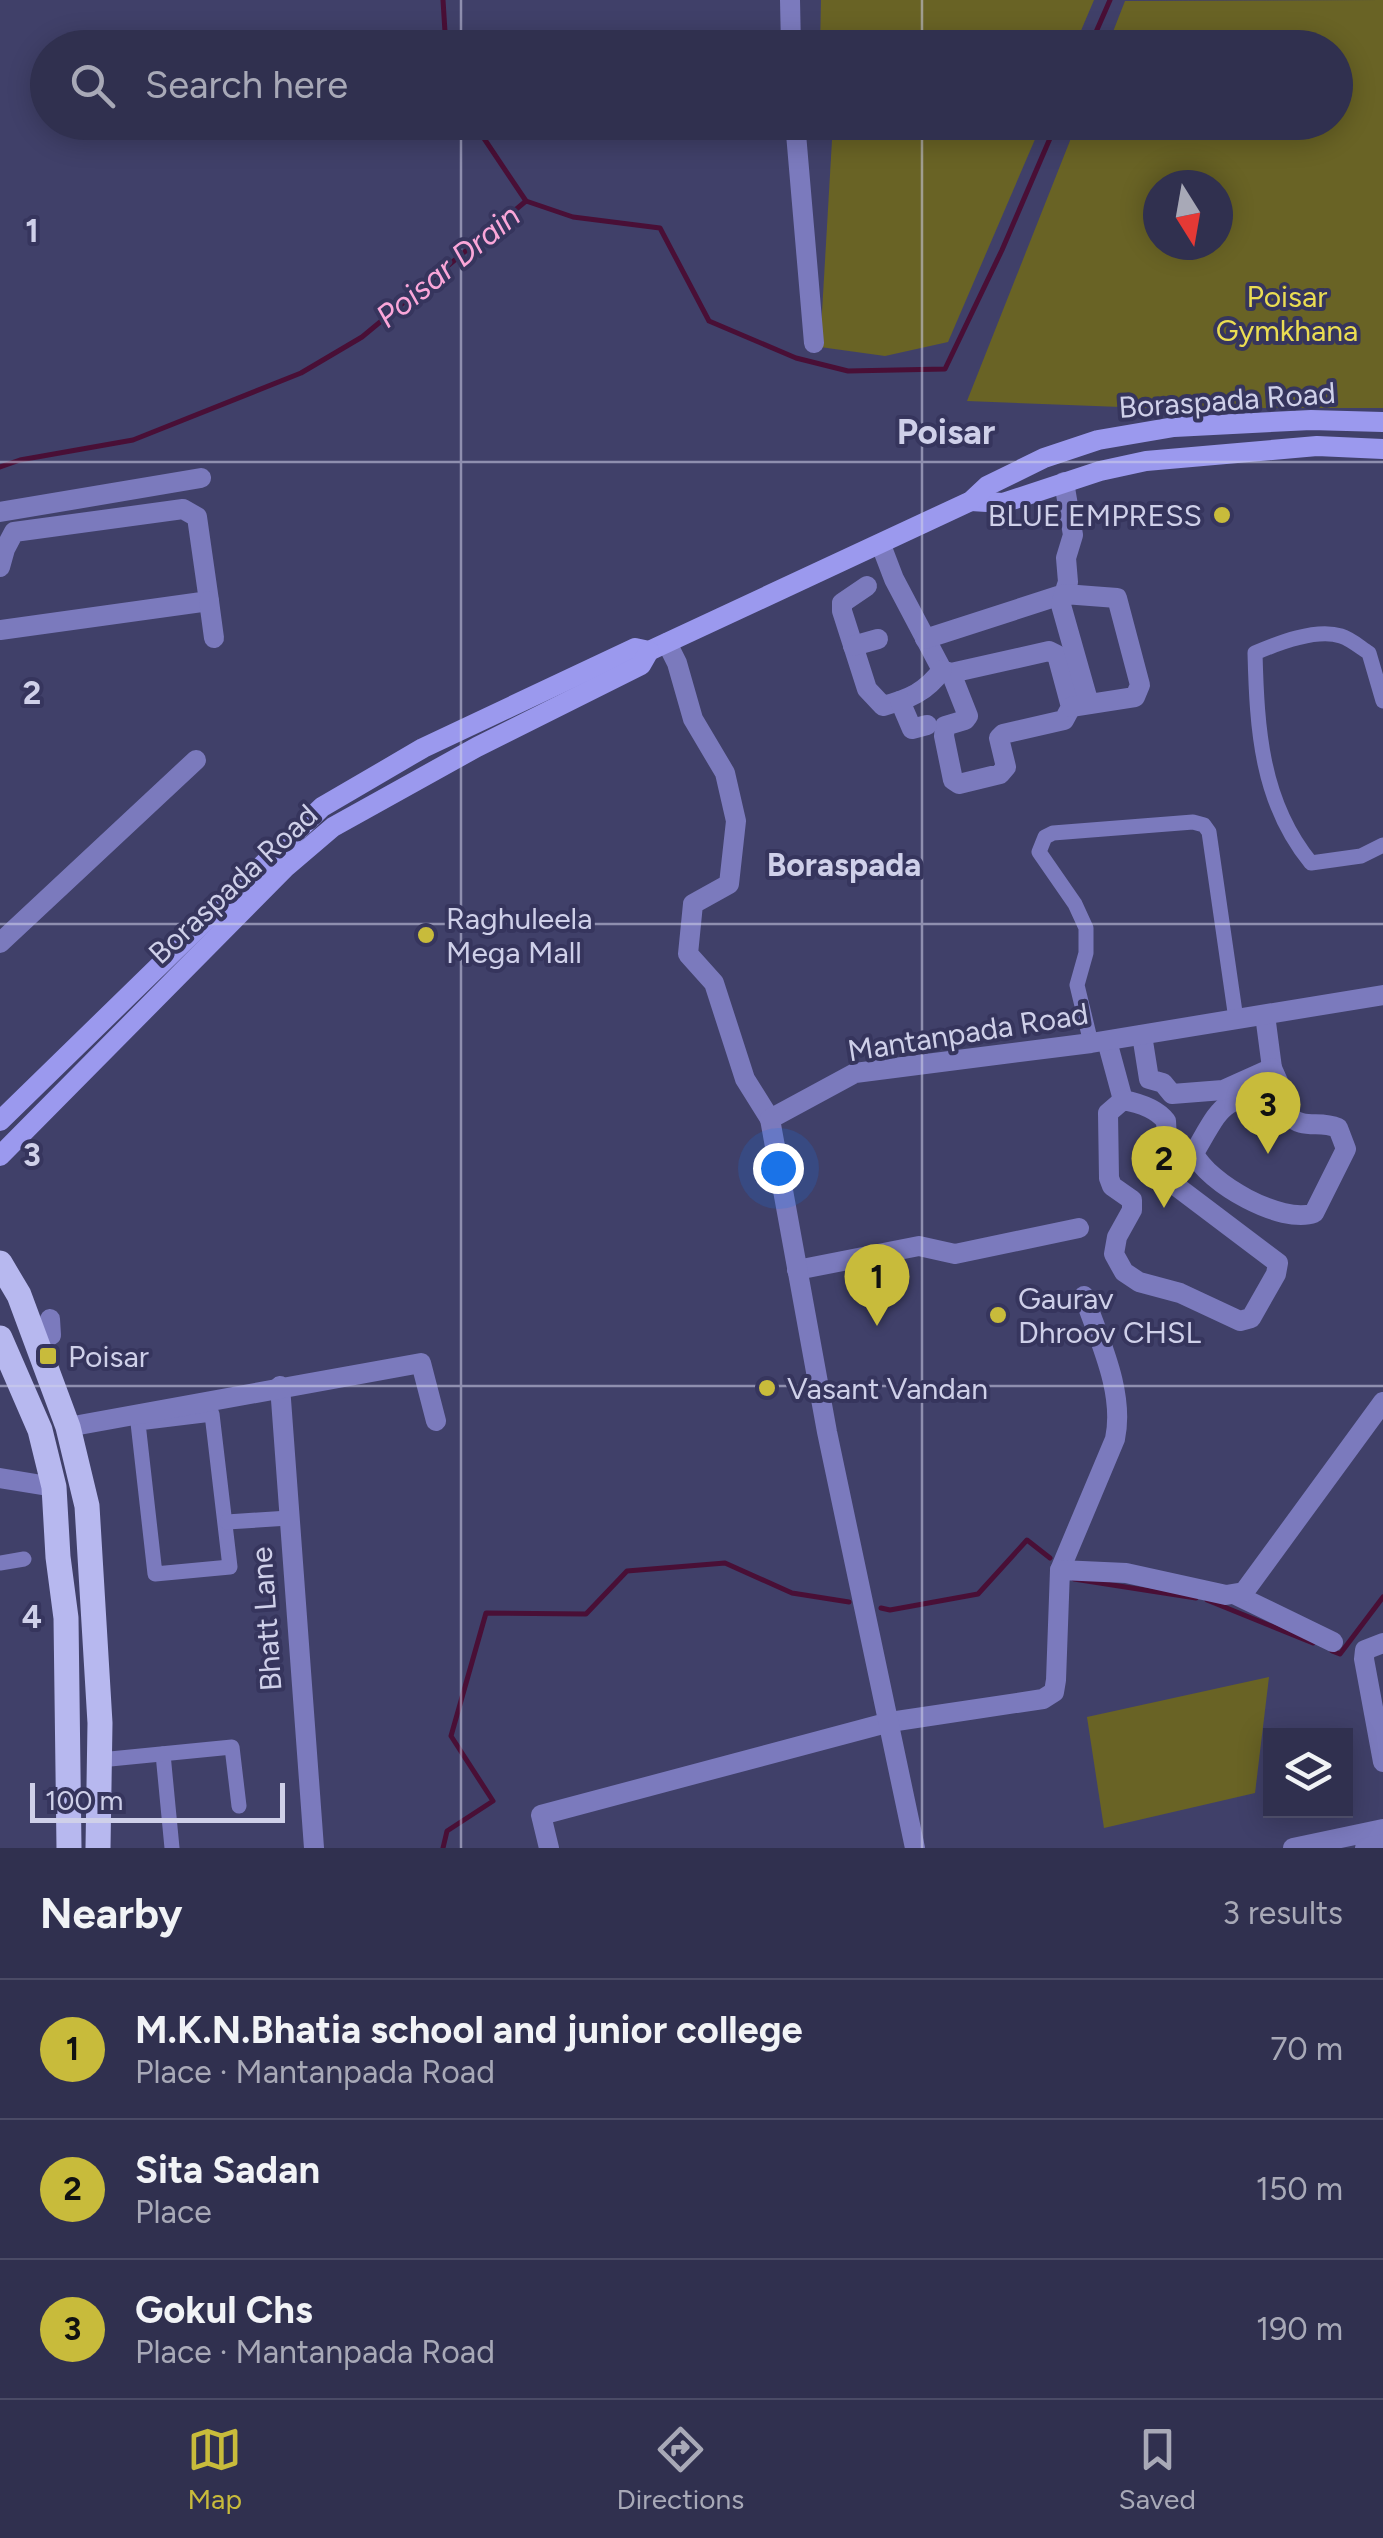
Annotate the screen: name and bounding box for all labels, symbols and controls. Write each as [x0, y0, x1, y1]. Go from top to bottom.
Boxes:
search box [30, 30, 1353, 140]
icon: search [65, 58, 120, 113]
text: Search here [145, 62, 348, 108]
north arrow [1143, 170, 1233, 260]
water label: Poisar Drain [368, 197, 528, 335]
text: 1 [25, 212, 39, 250]
park label: Poisar Gymkhana [1216, 278, 1358, 349]
street label: Boraspada Road [1117, 374, 1337, 426]
district label: Poisar [897, 411, 995, 453]
place label: BLUE EMPRESS [988, 497, 1202, 534]
marker: BLUE EMPRESS [1211, 504, 1233, 526]
text: 2 [23, 674, 41, 712]
street label: Boraspada Road [141, 796, 325, 972]
district label: Boraspada [767, 846, 921, 884]
place label: Raghuleela Mega Mall [446, 900, 592, 971]
marker: Raghuleela Mega Mall [415, 924, 437, 946]
street label: Mantanpada Road [845, 995, 1091, 1069]
pin: 3 [1236, 1072, 1300, 1154]
pin: 2 [1132, 1126, 1196, 1208]
text: 3 [23, 1136, 41, 1174]
your location [753, 1143, 804, 1194]
pin: 1 [844, 1244, 910, 1326]
place label: Gaurav Dhroov CHSL [1018, 1280, 1202, 1351]
marker: Gaurav Dhroov CHSL [987, 1304, 1009, 1326]
place label: Poisar [68, 1338, 149, 1375]
marker: Poisar [37, 1345, 59, 1367]
place label: Vasant Vandan [787, 1370, 988, 1407]
marker: Vasant Vandan [756, 1377, 778, 1399]
street label: Bhatt Lane [243, 1546, 289, 1692]
text: 4 [22, 1598, 42, 1636]
map controls [1263, 1728, 1353, 1818]
button: layers [1263, 1728, 1353, 1818]
scale bar [30, 1778, 285, 1822]
text: 100 m [45, 1783, 123, 1817]
text: Nearby [40, 1888, 182, 1939]
text: 3 results [1223, 1894, 1343, 1932]
text: M.K.N.Bhatia school and junior college [135, 2007, 803, 2053]
text: 1 [66, 2030, 79, 2068]
text: 70 m [1270, 2030, 1343, 2068]
text: Place · Mantanpada Road [135, 2053, 495, 2091]
text: Sita Sadan [135, 2147, 320, 2193]
text: 2 [63, 2170, 82, 2208]
text: 150 m [1256, 2170, 1343, 2208]
text: Place [135, 2193, 212, 2231]
text: Gokul Chs [135, 2287, 313, 2333]
text: 3 [64, 2310, 81, 2348]
text: 190 m [1256, 2310, 1343, 2348]
text: Place · Mantanpada Road [135, 2333, 495, 2371]
tab: Map [187, 2422, 242, 2516]
tab: Directions [617, 2422, 744, 2516]
tab: Saved [1119, 2422, 1196, 2516]

